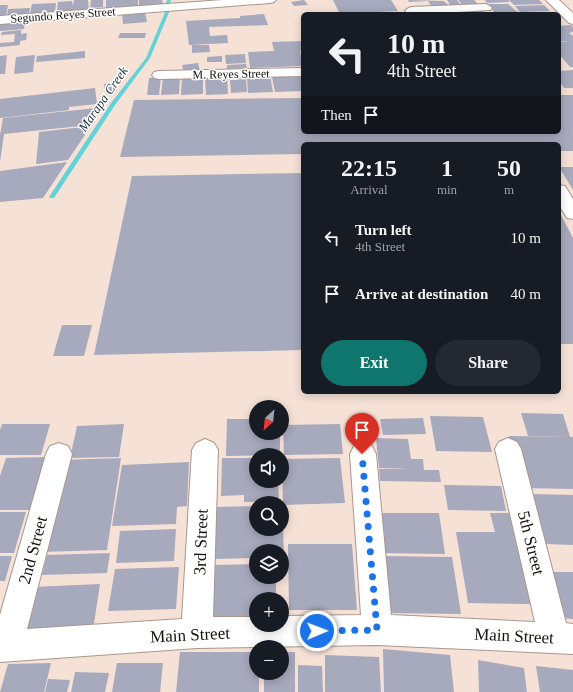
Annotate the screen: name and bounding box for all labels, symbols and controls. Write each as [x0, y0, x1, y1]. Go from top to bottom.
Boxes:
street label: Segundo Reyes Street [10, 4, 117, 26]
icon: left [321, 28, 373, 80]
text: 10 m [387, 28, 445, 59]
text: 4th Street [387, 61, 457, 81]
water label: Marapa Creek [75, 64, 131, 135]
street label: M. Reyes Street [192, 66, 270, 82]
icon: arrive [360, 104, 382, 126]
text: Then [321, 107, 352, 123]
text: 22:15 [341, 155, 397, 181]
text: 1 [441, 155, 453, 181]
text: 50 [497, 155, 521, 181]
text: Arrival [350, 182, 388, 197]
text: min [437, 182, 457, 197]
text: m [504, 182, 514, 197]
text: Turn left [355, 222, 412, 238]
icon: left [321, 227, 343, 249]
text: 10 m [511, 230, 541, 246]
text: 4th Street [355, 239, 405, 254]
icon: arrive [321, 283, 343, 305]
text: Arrive at destination [355, 286, 488, 302]
text: 40 m [511, 286, 541, 302]
button: Exit [321, 340, 427, 386]
button: Share [435, 340, 541, 386]
north arrow [249, 400, 289, 440]
map controls [249, 400, 289, 680]
pin [345, 413, 379, 454]
icon: arrive [351, 419, 373, 441]
button: sound [249, 448, 289, 488]
button: search [249, 496, 289, 536]
street label: 3rd Street [190, 508, 212, 576]
street label: 5th Street [514, 509, 548, 577]
street label: 2nd Street [15, 514, 51, 586]
button: layers [249, 544, 289, 584]
button: + [249, 592, 289, 632]
position arrow [296, 610, 338, 652]
street label: Main Street [150, 623, 231, 647]
street label: Main Street [474, 624, 555, 648]
button: − [249, 640, 289, 680]

